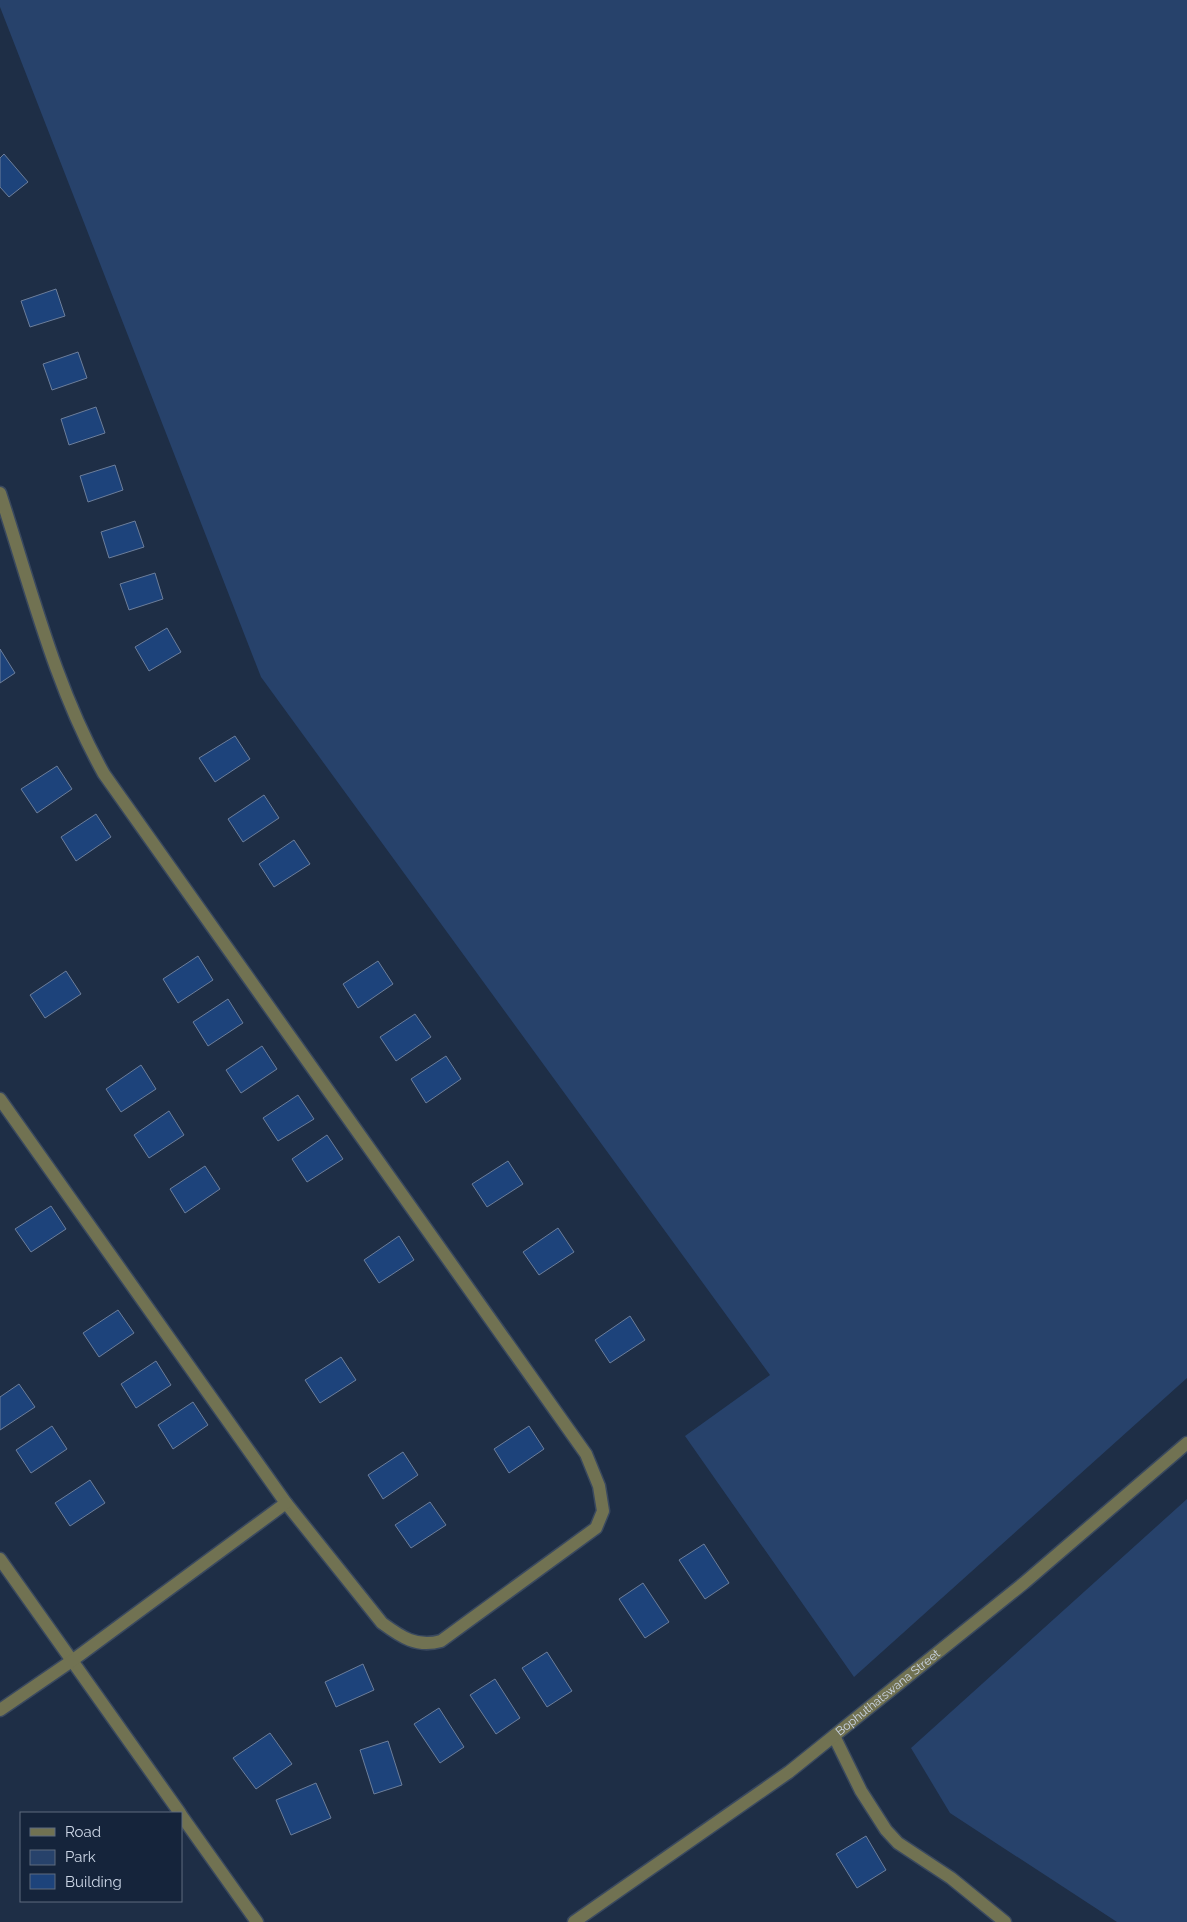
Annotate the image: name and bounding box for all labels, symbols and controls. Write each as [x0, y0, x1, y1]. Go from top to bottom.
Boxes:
street label: Bophuthatswana Street [833, 1646, 943, 1739]
legend [20, 1812, 182, 1902]
text: Road [65, 1823, 101, 1841]
text: Park [65, 1848, 96, 1866]
text: Building [65, 1873, 122, 1891]

